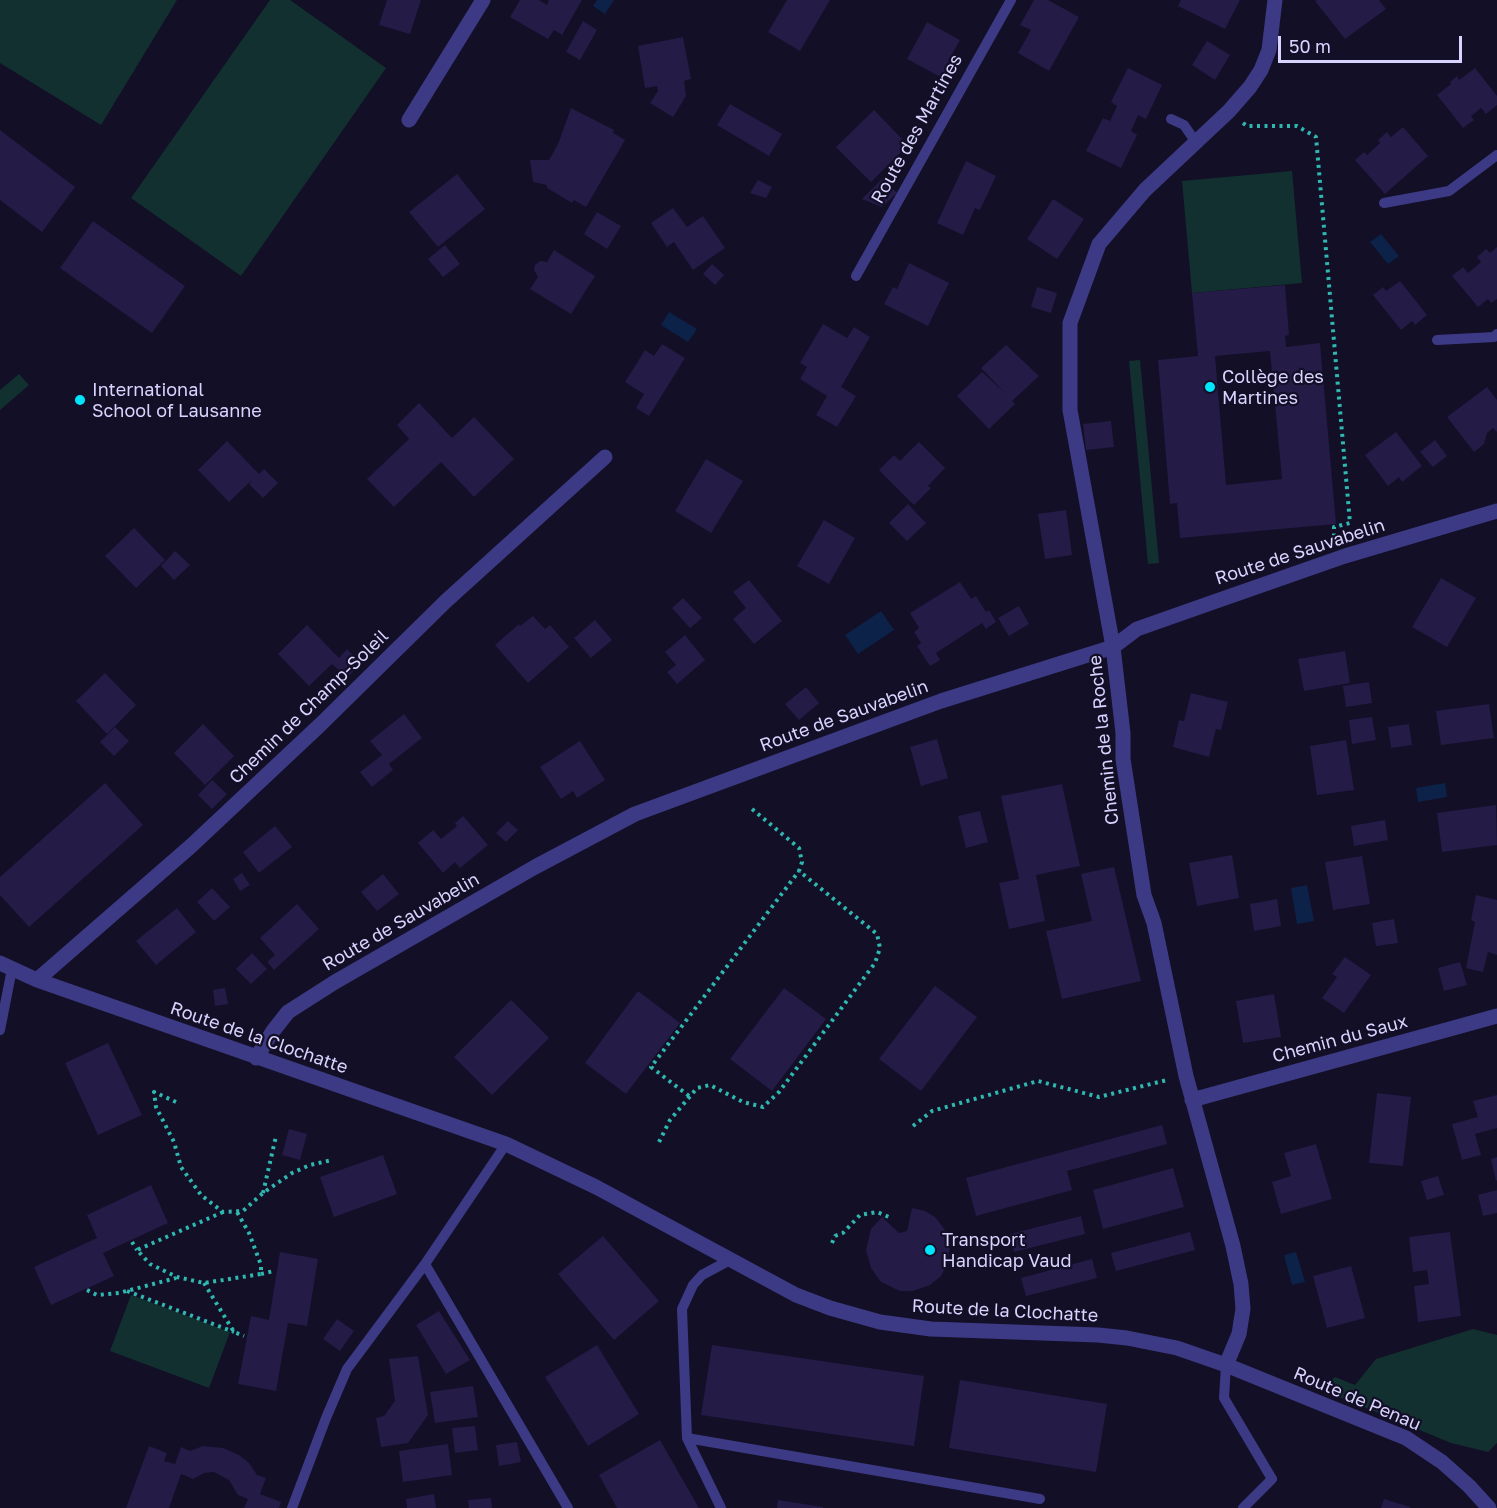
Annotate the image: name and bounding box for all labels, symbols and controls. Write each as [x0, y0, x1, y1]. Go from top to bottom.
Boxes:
scale bar [1281, 24, 1466, 62]
text: 50 m [1289, 35, 1331, 57]
street label: Route des Martines [867, 50, 967, 208]
place label: Collège des Martines [1222, 366, 1324, 409]
place label: International School of Lausanne [92, 379, 262, 422]
marker: Collège des Martines [1203, 380, 1217, 394]
marker: International School of Lausanne [73, 393, 87, 407]
street label: Route de Sauvabelin [1212, 514, 1388, 590]
street label: Chemin de Champ-Soleil [225, 625, 393, 789]
street label: Chemin de la Roche [1084, 654, 1124, 826]
street label: Route de Sauvabelin [757, 676, 931, 756]
street label: Route de Sauvabelin [319, 868, 483, 976]
street label: Route de la Clochatte [167, 997, 351, 1079]
street label: Chemin du Saux [1270, 1011, 1410, 1067]
place label: Transport Handicap Vaud [942, 1229, 1071, 1272]
marker: Transport Handicap Vaud [923, 1243, 937, 1257]
street label: Route de la Clochatte [911, 1295, 1099, 1327]
street label: Route de Penau [1290, 1362, 1424, 1436]

